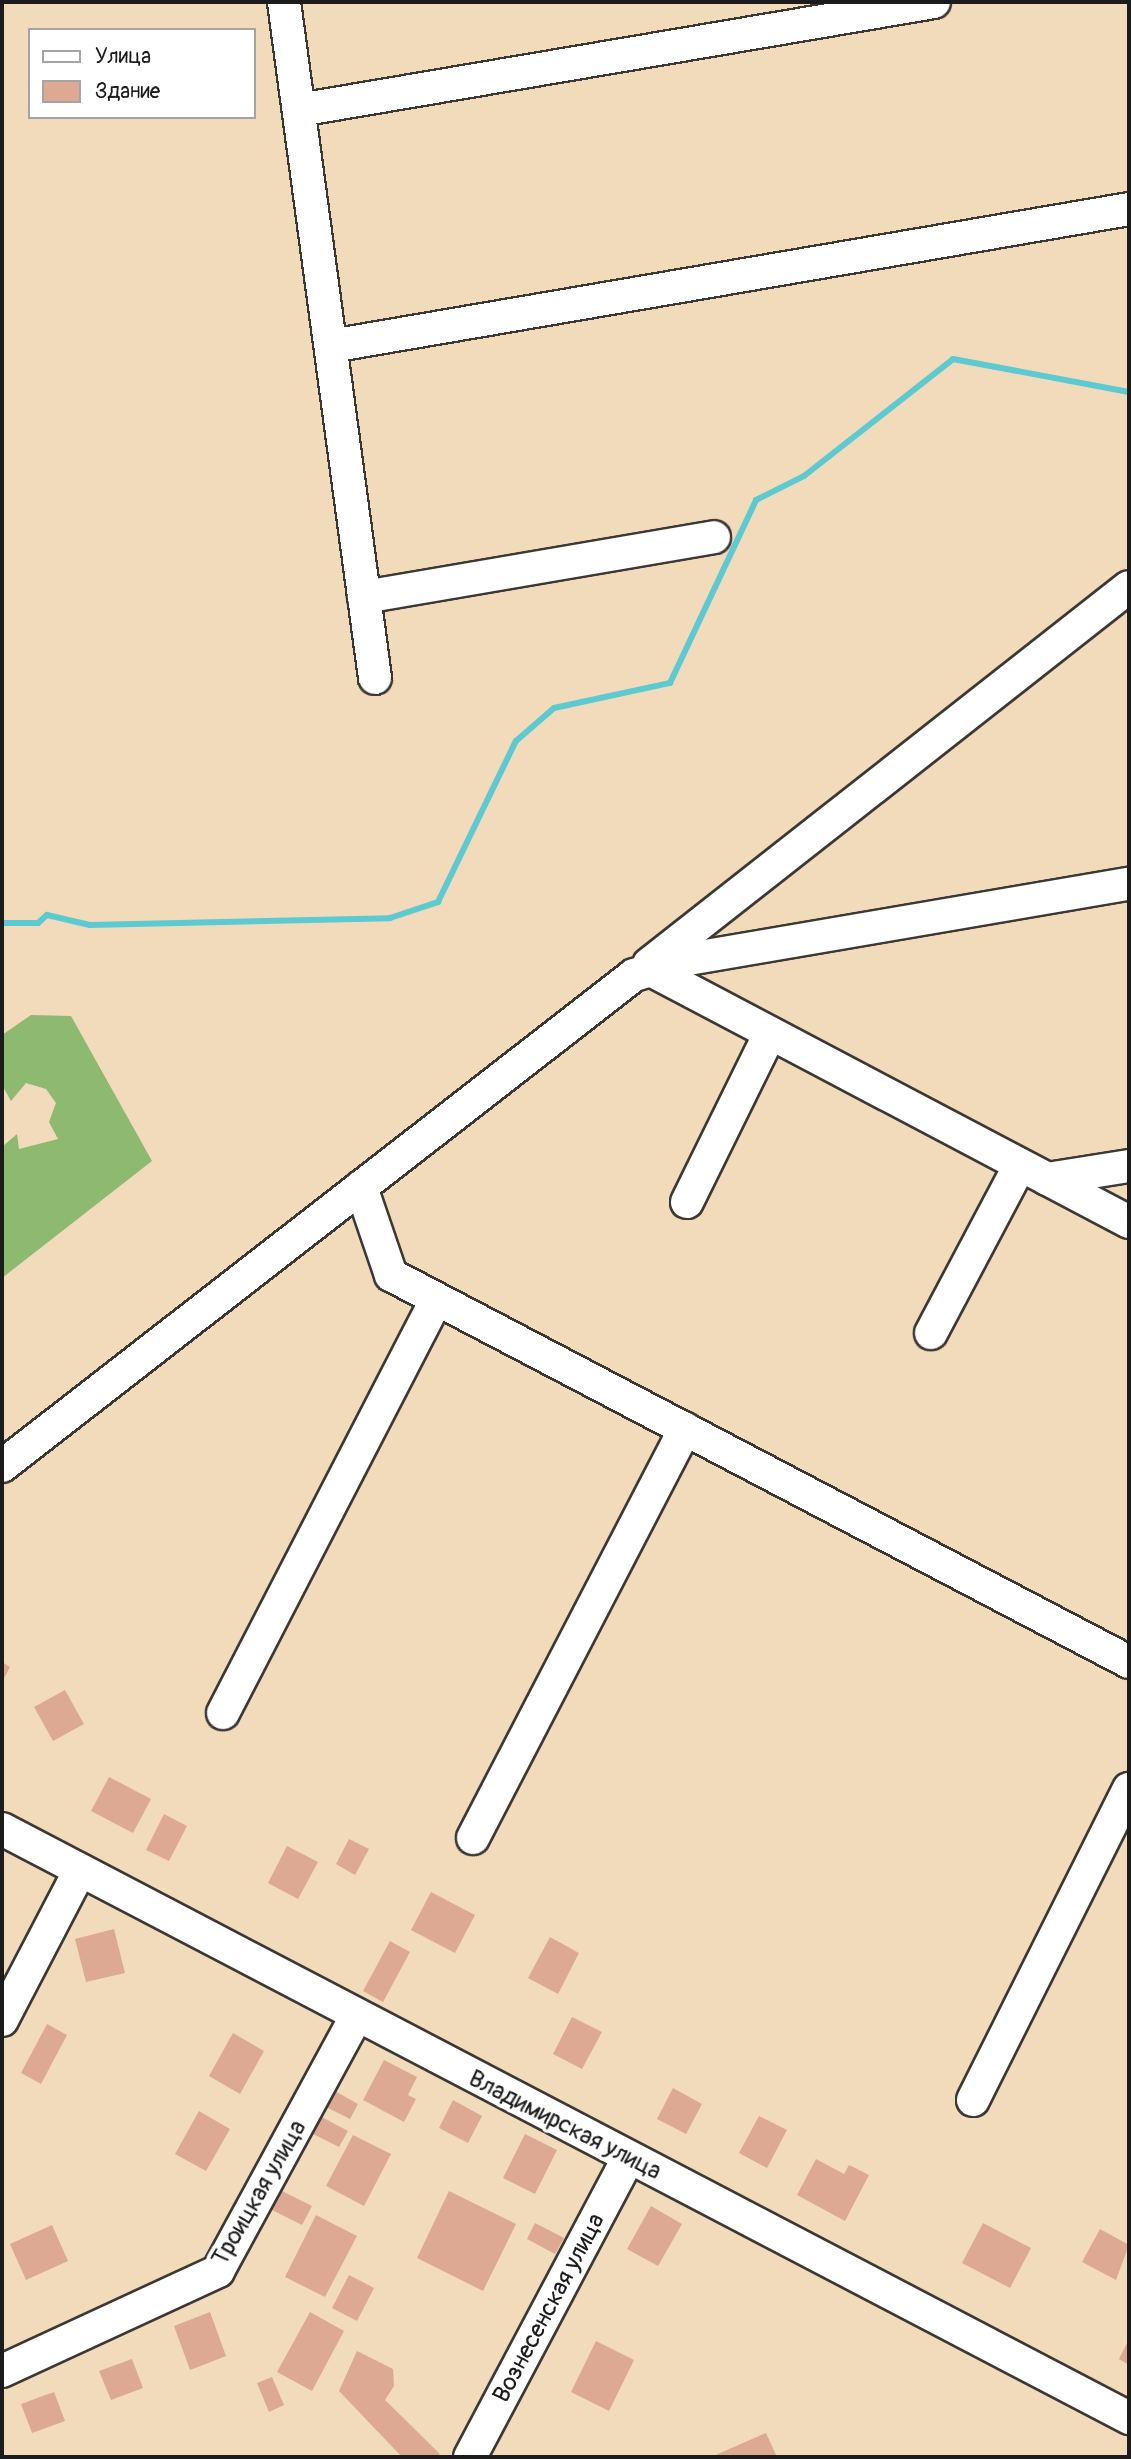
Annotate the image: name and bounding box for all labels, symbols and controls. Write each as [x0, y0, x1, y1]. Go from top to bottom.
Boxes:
legend [28, 28, 256, 119]
text: Улица [95, 43, 151, 70]
text: Здание [95, 78, 160, 105]
street label: Владимирская улица [464, 2064, 666, 2186]
street label: Троицкая улица [206, 2115, 312, 2271]
street label: Вознесенская улица [487, 2209, 611, 2407]

